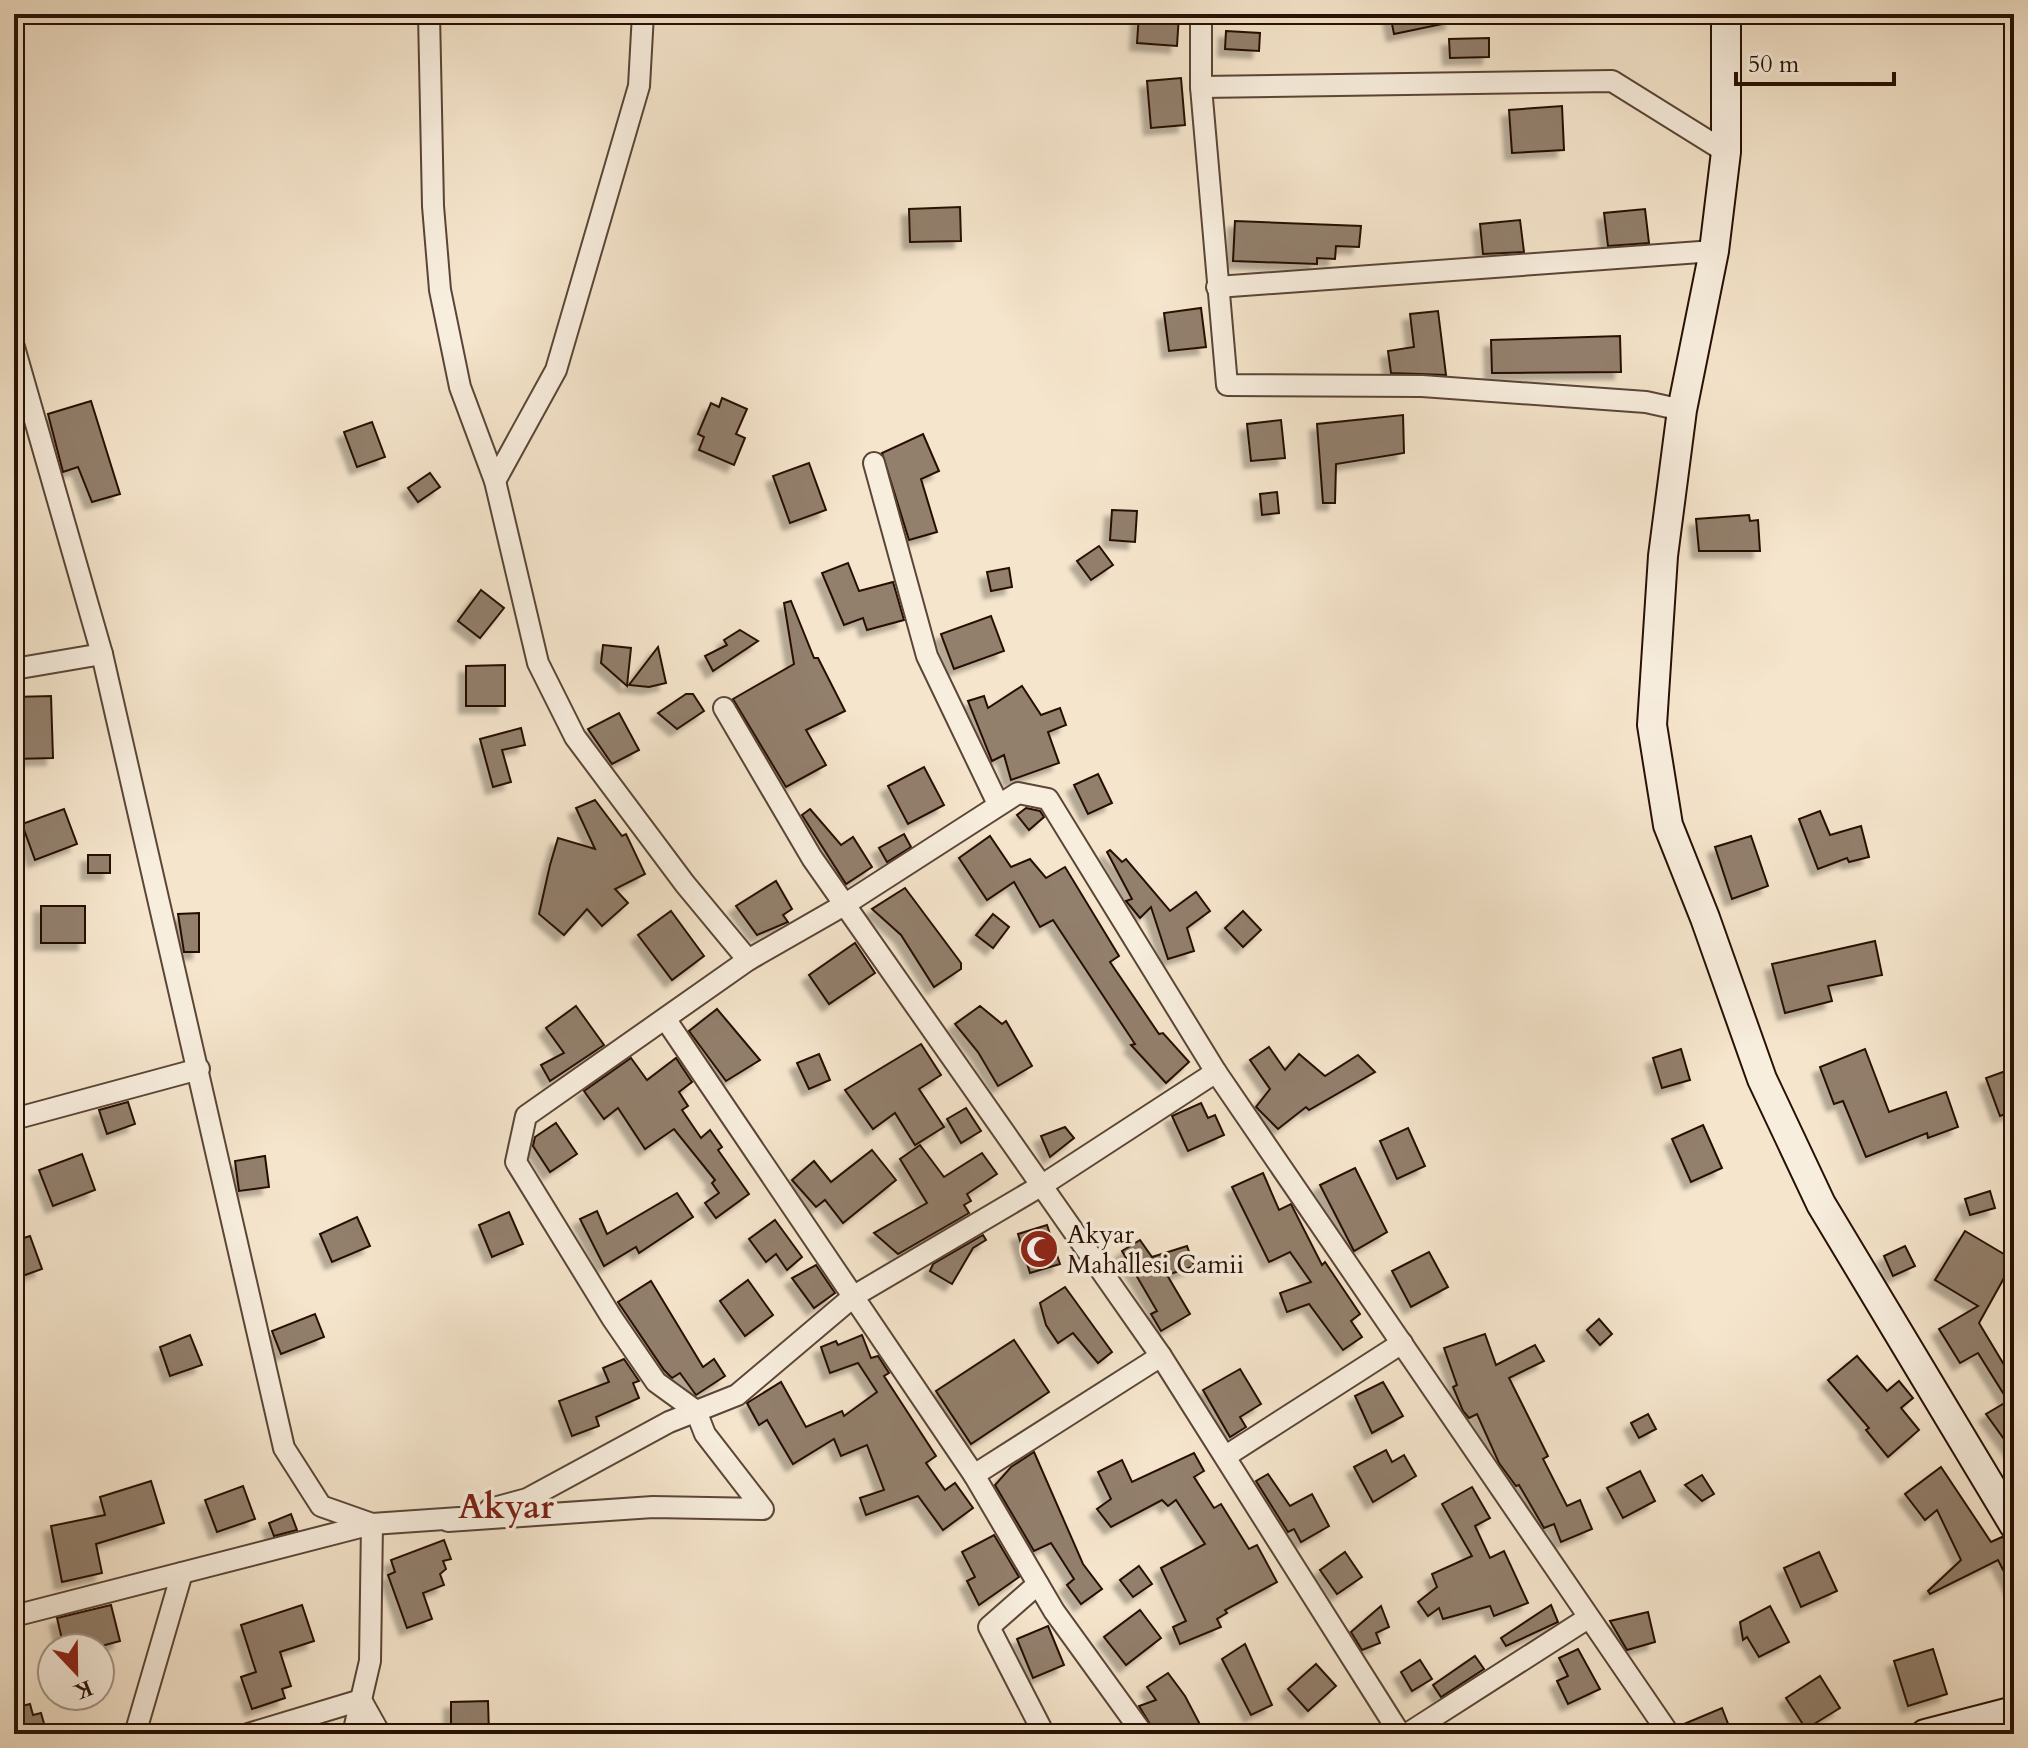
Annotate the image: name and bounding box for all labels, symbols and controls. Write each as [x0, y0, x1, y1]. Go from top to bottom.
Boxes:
scale bar [1736, 36, 1894, 86]
text: 50 m [1748, 48, 1800, 81]
place label: Akyar Mahallesi Camii [1067, 1217, 1244, 1282]
mosque icon: Akyar Mahallesi Camii [1018, 1228, 1060, 1270]
district label: Akyar [458, 1484, 554, 1530]
north arrow [36, 1632, 116, 1712]
text: K [69, 1672, 97, 1707]

